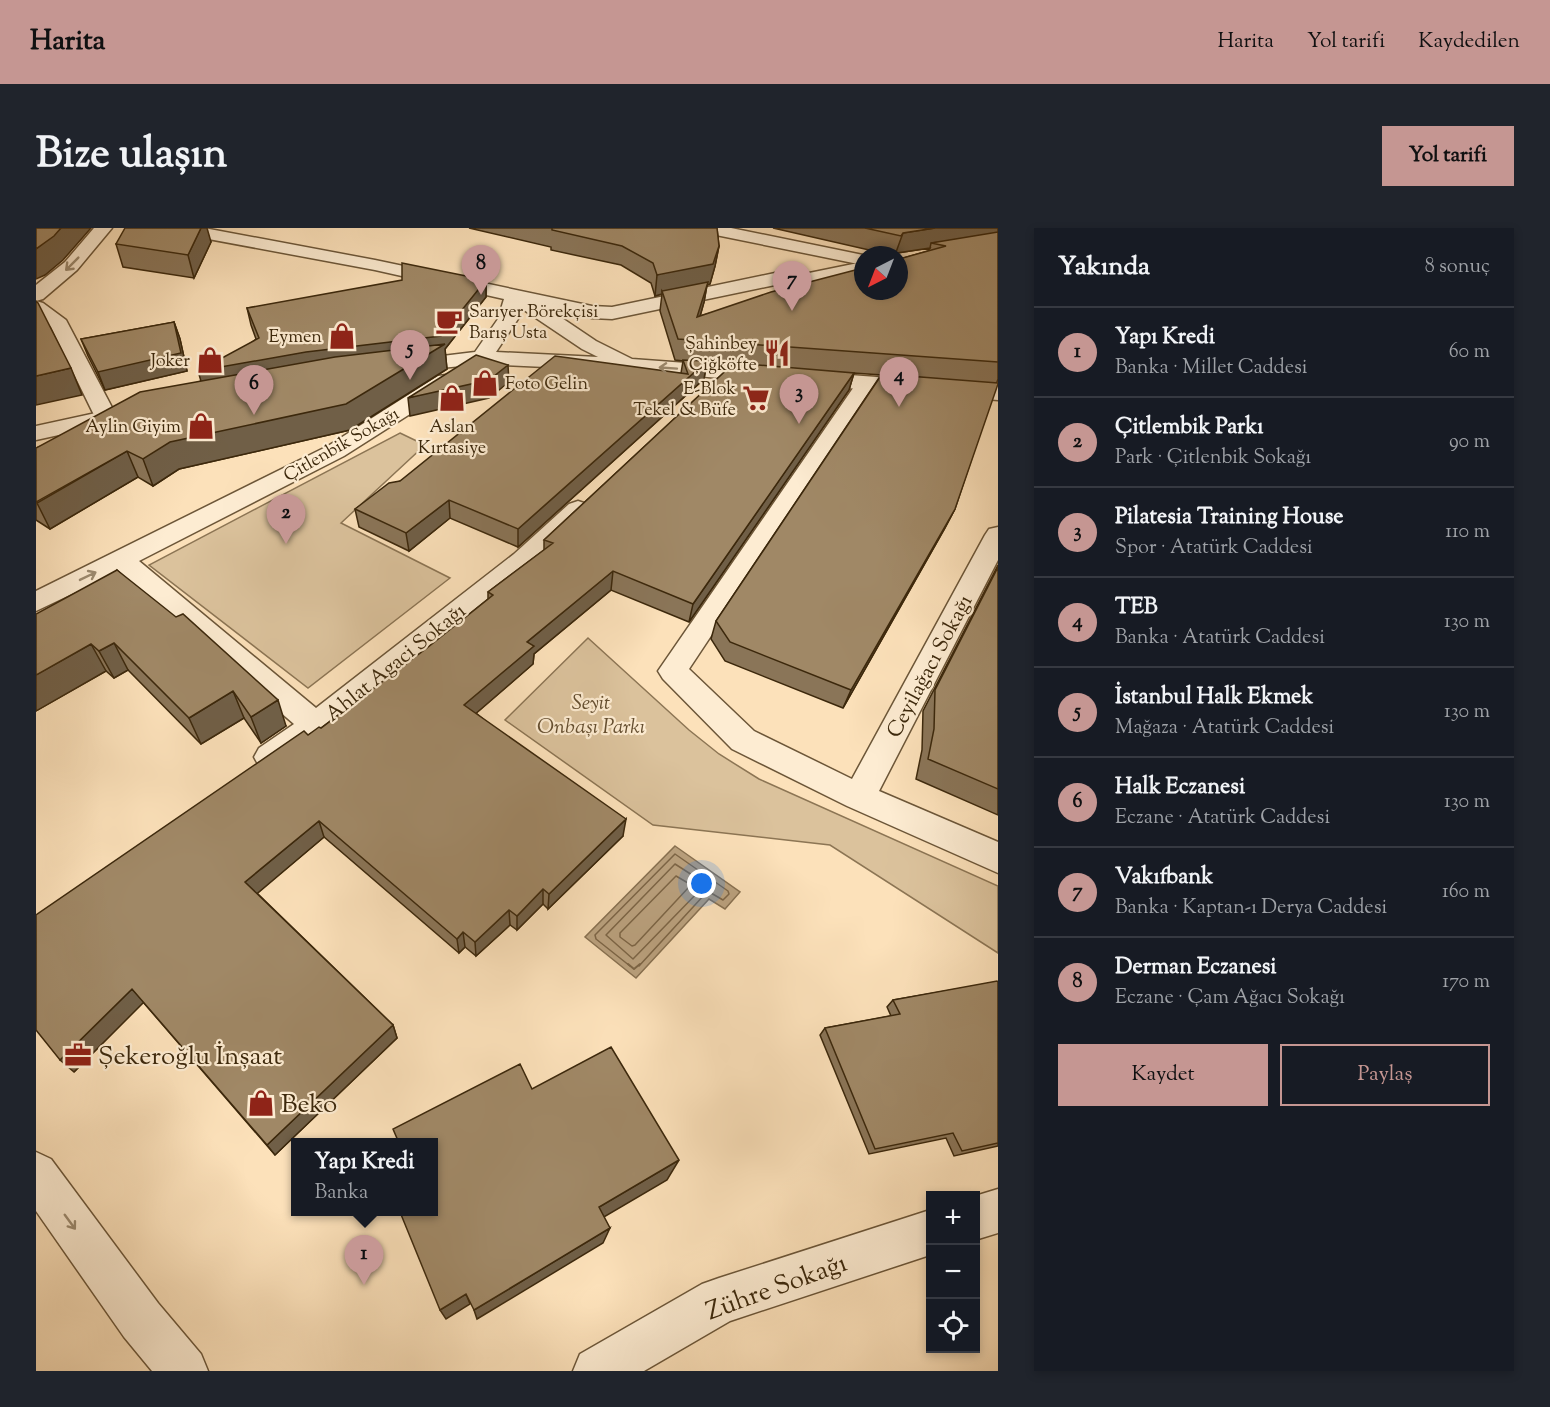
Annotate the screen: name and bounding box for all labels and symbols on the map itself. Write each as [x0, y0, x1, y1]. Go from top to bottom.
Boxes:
pin: 8 [462, 245, 500, 295]
north arrow [854, 246, 908, 300]
one-way arrow [65, 257, 80, 272]
pin: 7 [772, 262, 812, 311]
place label: Sarıyer Börekçisi Barış Usta [469, 300, 598, 347]
cafe icon: Sarıyer Börekçisi Barış Usta [434, 306, 464, 336]
shop icon: Eymen [327, 321, 357, 351]
place label: Eymen [268, 325, 322, 351]
pin: 5 [390, 330, 430, 380]
place label: Şahinbey Çiğköfte [685, 332, 757, 379]
restaurant icon: Şahinbey Çiğköfte [762, 338, 792, 368]
shop icon: Joker [195, 345, 225, 375]
place label: Joker [149, 349, 190, 375]
pin: 4 [880, 358, 918, 407]
one-way arrow [659, 362, 678, 373]
pin: 6 [234, 366, 274, 415]
shop icon: Foto Gelin [470, 368, 500, 398]
place label: Foto Gelin [505, 372, 588, 398]
pin: 3 [780, 374, 819, 424]
place label: E-Blok Tekel & Büfe [633, 377, 736, 424]
shop icon: Aslan Kırtasiye [437, 383, 467, 413]
supermarket icon: E-Blok Tekel & Büfe [741, 383, 771, 413]
street label: Çitlenbik Sokağı [279, 402, 405, 489]
shop icon: Aylin Giyim [186, 411, 216, 441]
place label: Aylin Giyim [85, 415, 181, 441]
place label: Aslan Kırtasiye [418, 415, 486, 462]
pin: 2 [266, 494, 306, 544]
one-way arrow [79, 570, 97, 581]
street label: Ceyilağacı Sokağı [880, 590, 981, 744]
street label: Ahlat Agaci Sokağı [319, 597, 473, 730]
park label: Seyit Onbaşı Parkı [537, 689, 645, 743]
your location [687, 869, 716, 898]
place label: Şekeroğlu İnşaat [98, 1039, 282, 1076]
office icon: Şekeroğlu İnşaat [63, 1040, 93, 1070]
place label: Beko [281, 1087, 337, 1124]
shop icon: Beko [246, 1088, 276, 1118]
one-way arrow [64, 1213, 76, 1229]
pin: 1 [344, 1236, 384, 1285]
street label: Zühre Sokağı [701, 1246, 852, 1331]

